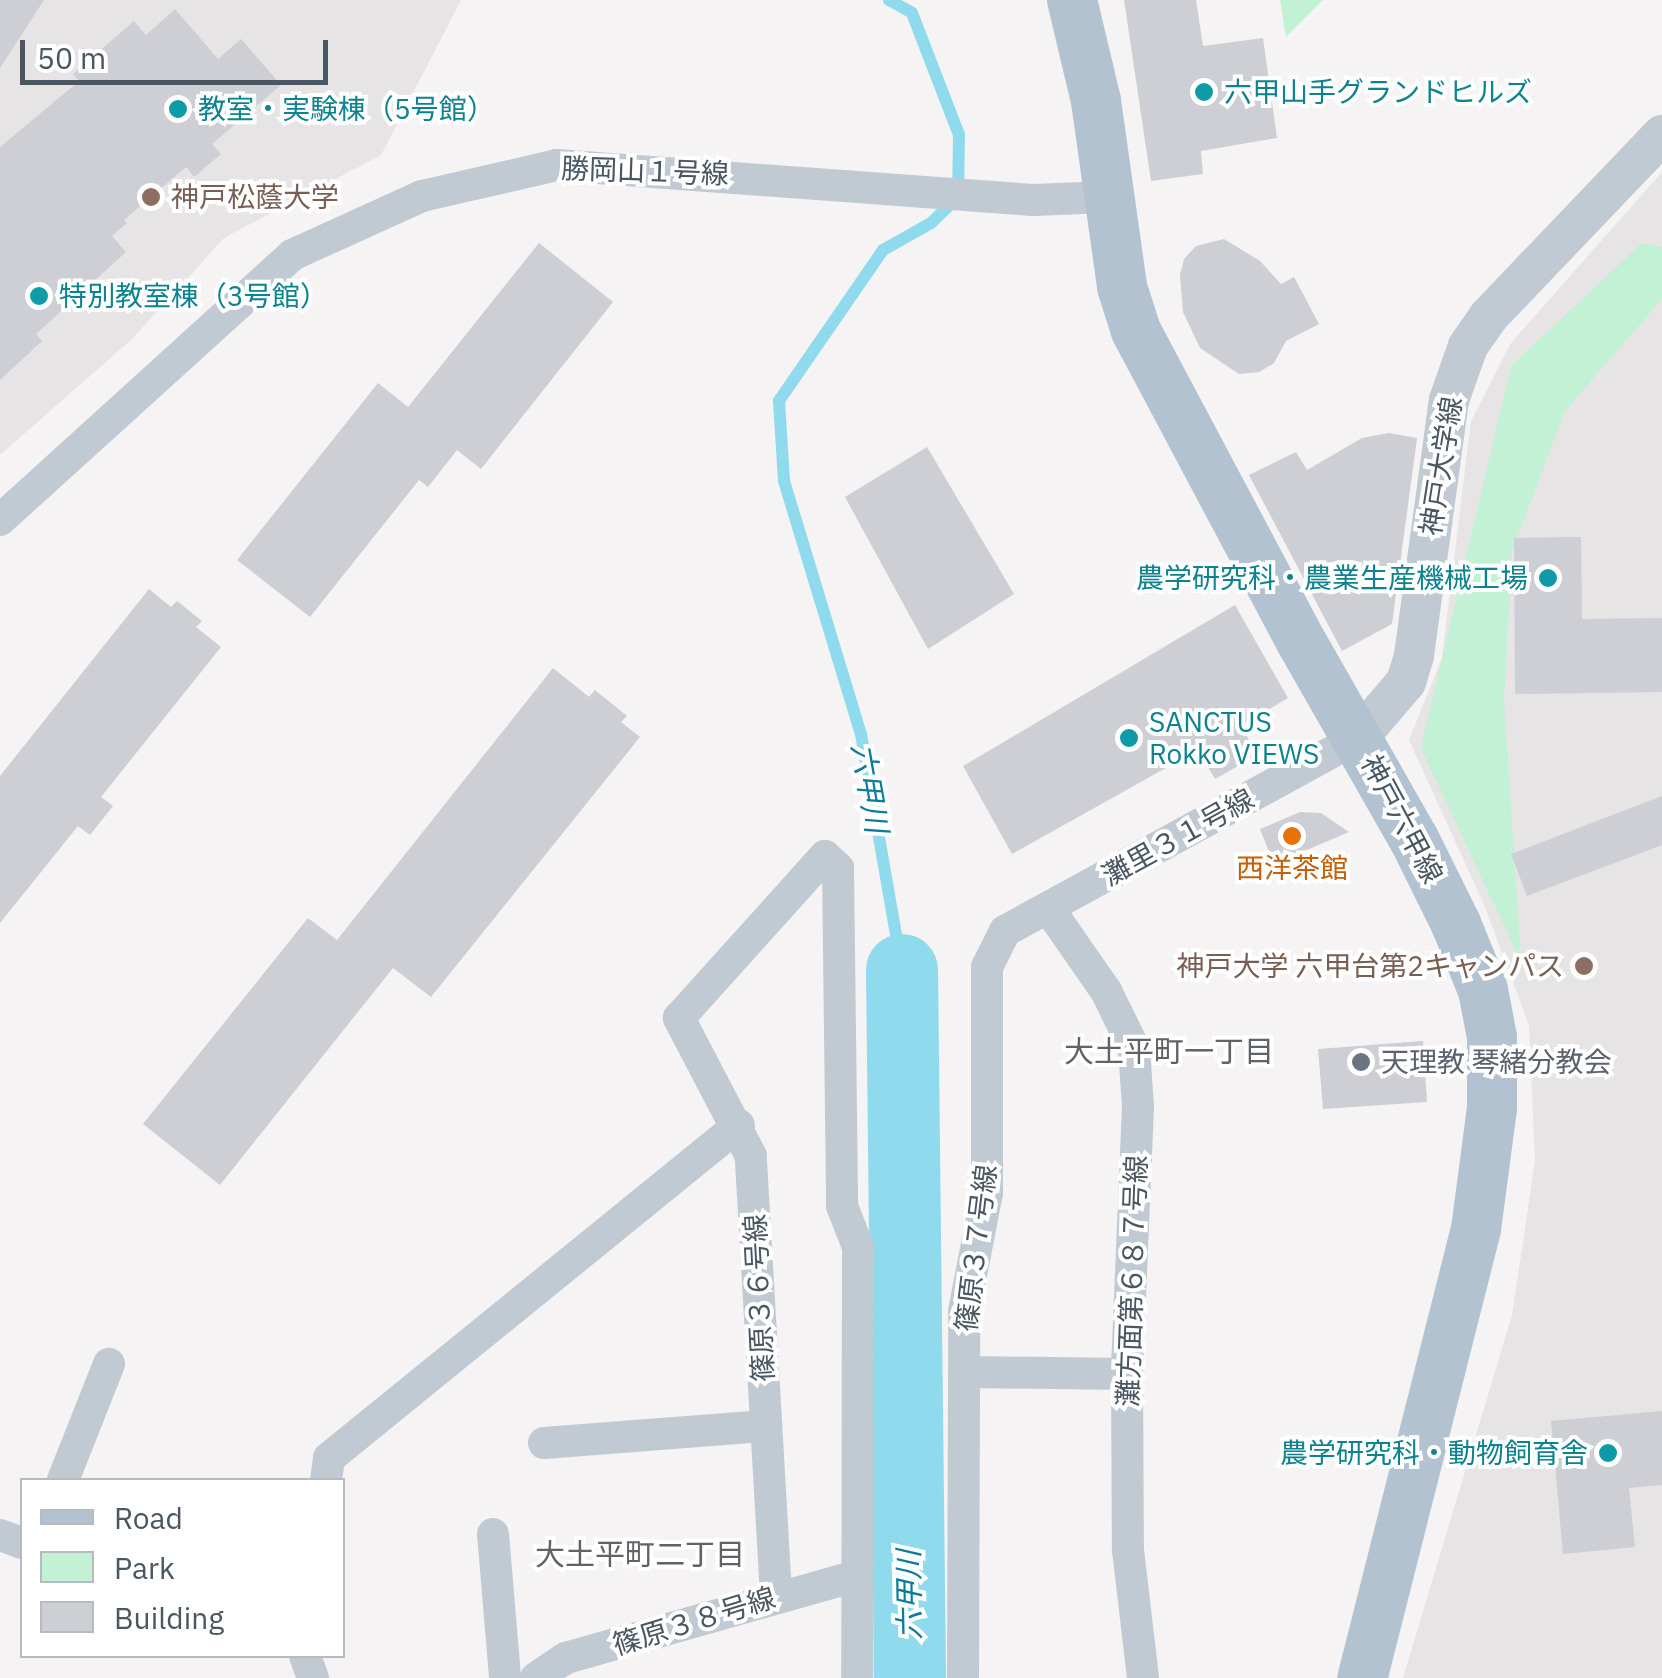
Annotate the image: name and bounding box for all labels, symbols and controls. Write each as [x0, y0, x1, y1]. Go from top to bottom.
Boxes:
scale bar [25, 20, 332, 82]
text: 50 m [37, 38, 106, 77]
place label: 六甲山手グランドヒルズ [1224, 75, 1532, 109]
marker: 六甲山手グランドヒルズ [1193, 81, 1215, 103]
place label: 教室・実験棟（5号館） [198, 92, 495, 126]
marker: 教室・実験棟（5号館） [167, 98, 189, 120]
street label: 勝岡山１号線 [560, 151, 730, 191]
place label: 神戸松蔭大学 [171, 180, 339, 214]
marker: 神戸松蔭大学 [140, 186, 162, 208]
place label: 特別教室棟（3号館） [59, 279, 328, 313]
marker: 特別教室棟（3号館） [28, 285, 50, 307]
street label: 神戸大学線 [1413, 394, 1469, 538]
place label: 農学研究科・農業生産機械工場 [1136, 561, 1528, 595]
marker: 農学研究科・農業生産機械工場 [1537, 567, 1559, 589]
place label: SANCTUS Rokko VIEWS [1149, 705, 1319, 771]
marker: SANCTUS Rokko VIEWS [1118, 727, 1140, 749]
water label: 六甲川 [844, 741, 896, 835]
street label: 神戸六甲線 [1354, 749, 1450, 889]
street label: 灘里３１号線 [1096, 782, 1260, 892]
marker: 西洋茶館 [1281, 825, 1303, 847]
place label: 西洋茶館 [1236, 851, 1348, 885]
place label: 神戸大学 六甲台第2キャンパス [1177, 949, 1564, 983]
marker: 神戸大学 六甲台第2キャンパス [1573, 955, 1595, 977]
district label: 大土平町一丁目 [1064, 1033, 1274, 1069]
place label: 天理教 琴緒分教会 [1381, 1045, 1612, 1079]
marker: 天理教 琴緒分教会 [1350, 1051, 1372, 1073]
street label: 灘方面第６８７号線 [1111, 1154, 1153, 1408]
street label: 篠原３７号線 [949, 1163, 1003, 1333]
street label: 篠原３６号線 [738, 1213, 780, 1383]
place label: 農学研究科・動物飼育舎 [1280, 1436, 1588, 1470]
marker: 農学研究科・動物飼育舎 [1597, 1442, 1619, 1464]
legend [20, 1478, 345, 1658]
text: Road [114, 1498, 183, 1537]
district label: 大土平町二丁目 [535, 1536, 745, 1572]
text: Park [114, 1548, 175, 1587]
water label: 六甲川 [890, 1550, 928, 1640]
street label: 篠原３８号線 [609, 1580, 779, 1662]
text: Building [114, 1598, 224, 1637]

